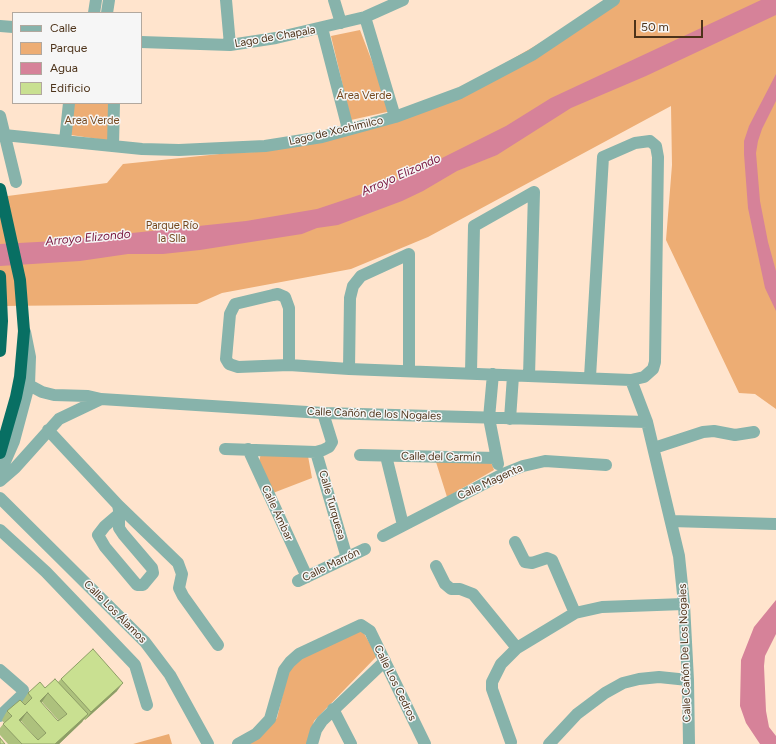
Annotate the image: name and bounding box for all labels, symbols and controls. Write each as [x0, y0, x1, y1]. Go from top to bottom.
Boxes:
legend [12, 12, 142, 104]
scale bar [636, 12, 705, 38]
text: 50 m [641, 20, 669, 34]
text: Calle [50, 21, 77, 35]
street label: Lago de Chapala [234, 23, 316, 51]
text: Parque [50, 41, 87, 55]
text: Agua [50, 61, 78, 75]
text: Edificio [50, 81, 90, 95]
park label: Área Verde [337, 89, 391, 103]
park label: Area Verde [65, 114, 119, 128]
street label: Lago de Xochimilco [288, 114, 384, 148]
water label: Arroyo Elizondo [359, 151, 443, 199]
park label: Parque Río la Slla [146, 219, 198, 245]
water label: Arroyo Elizondo [45, 227, 131, 249]
street label: Calle Cañón de los Nogales [307, 405, 441, 423]
street label: Calle del Carmín [401, 450, 481, 464]
street label: Calle Magenta [455, 461, 525, 503]
street label: Calle Turquesa [316, 469, 348, 541]
street label: Calle Ámbar [258, 483, 296, 543]
street label: Calle Marrón [300, 545, 362, 585]
street label: Calle Los Álamos [81, 578, 149, 646]
street label: Calle Cañón De Los Nogales [676, 583, 694, 723]
street label: Calle Los Cedros [371, 643, 419, 723]

